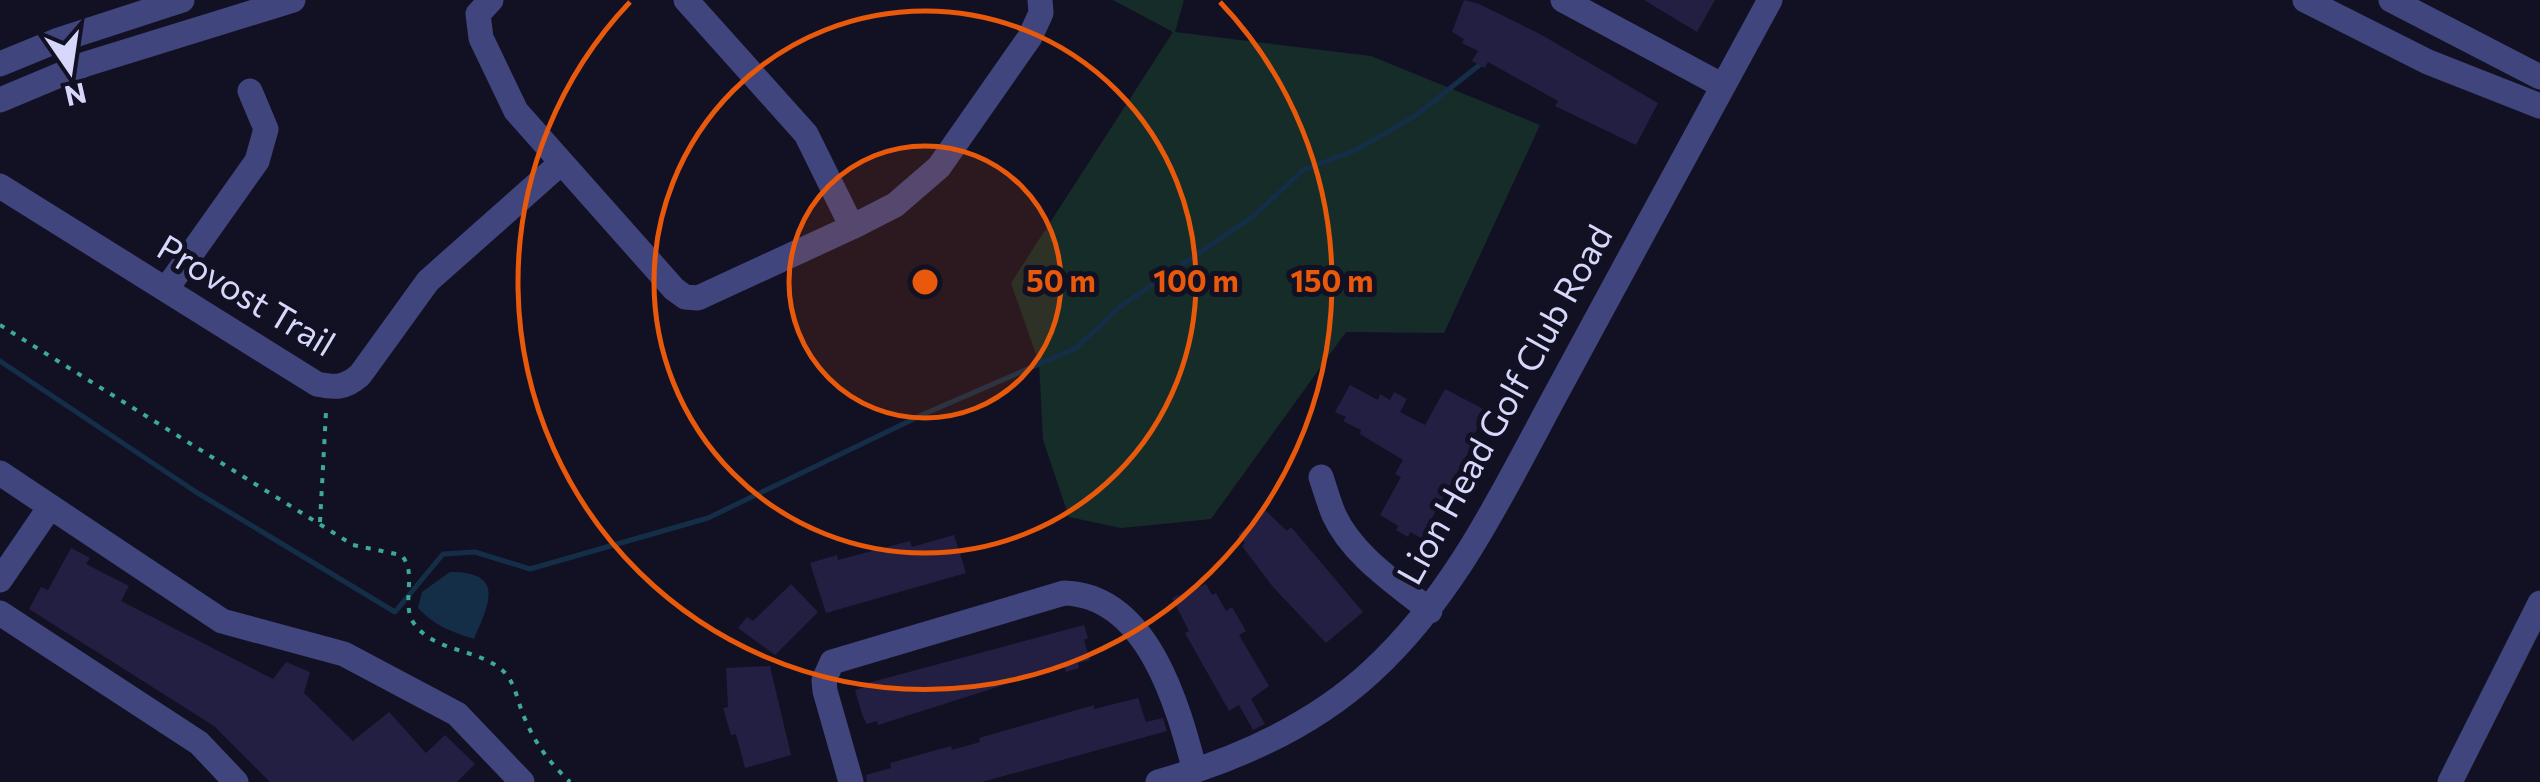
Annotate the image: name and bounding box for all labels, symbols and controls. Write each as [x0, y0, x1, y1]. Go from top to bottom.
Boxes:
north arrow [20, 20, 120, 120]
text: N [62, 76, 90, 114]
street label: Lion Head Golf Club Road [1386, 217, 1620, 591]
street label: Provost Trail [151, 224, 344, 364]
text: 50 m [1026, 261, 1096, 298]
text: 100 m [1153, 261, 1239, 298]
text: 150 m [1291, 261, 1373, 298]
centre of rings [907, 264, 943, 300]

